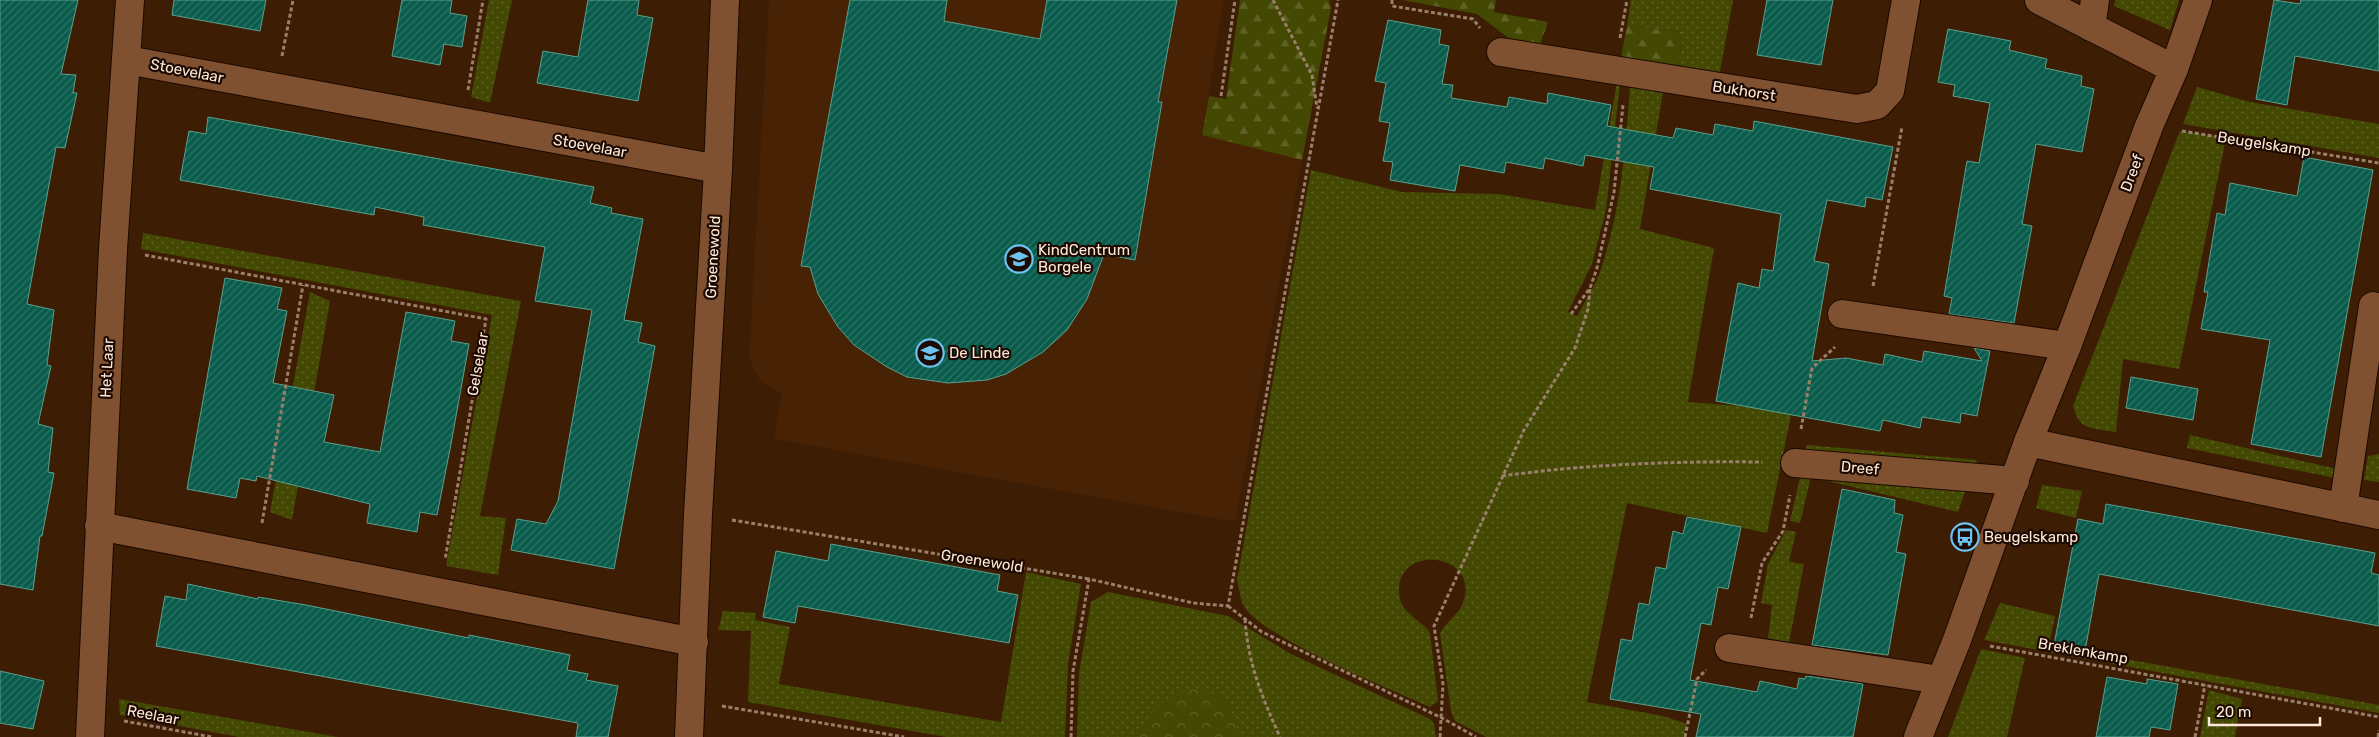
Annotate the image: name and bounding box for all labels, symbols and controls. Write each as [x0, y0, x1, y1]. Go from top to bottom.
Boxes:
street label: Stoevelaar [149, 55, 225, 87]
street label: Bukhorst [1711, 77, 1777, 105]
street label: Beugelskamp [2216, 128, 2312, 160]
street label: Stoevelaar [552, 131, 628, 161]
street label: Dreef [2117, 152, 2147, 194]
street label: Groenewold [702, 215, 724, 299]
place label: KindCentrum Borgele [1038, 241, 1130, 276]
school or university icon: KindCentrum Borgele [1004, 244, 1034, 274]
street label: Gelselaar [464, 331, 492, 397]
street label: Het Laar [96, 338, 118, 398]
school or university icon: De Linde [915, 338, 945, 368]
place label: De Linde [949, 344, 1010, 362]
street label: Dreef [1840, 457, 1880, 479]
bus stop icon: Beugelskamp [1950, 522, 1980, 552]
place label: Beugelskamp [1984, 528, 2078, 546]
street label: Groenewold [940, 546, 1024, 576]
street label: Breklenkamp [2037, 634, 2129, 668]
scale bar [2209, 694, 2320, 726]
street label: Reelaar [126, 701, 181, 729]
text: 20 m [2216, 703, 2251, 721]

